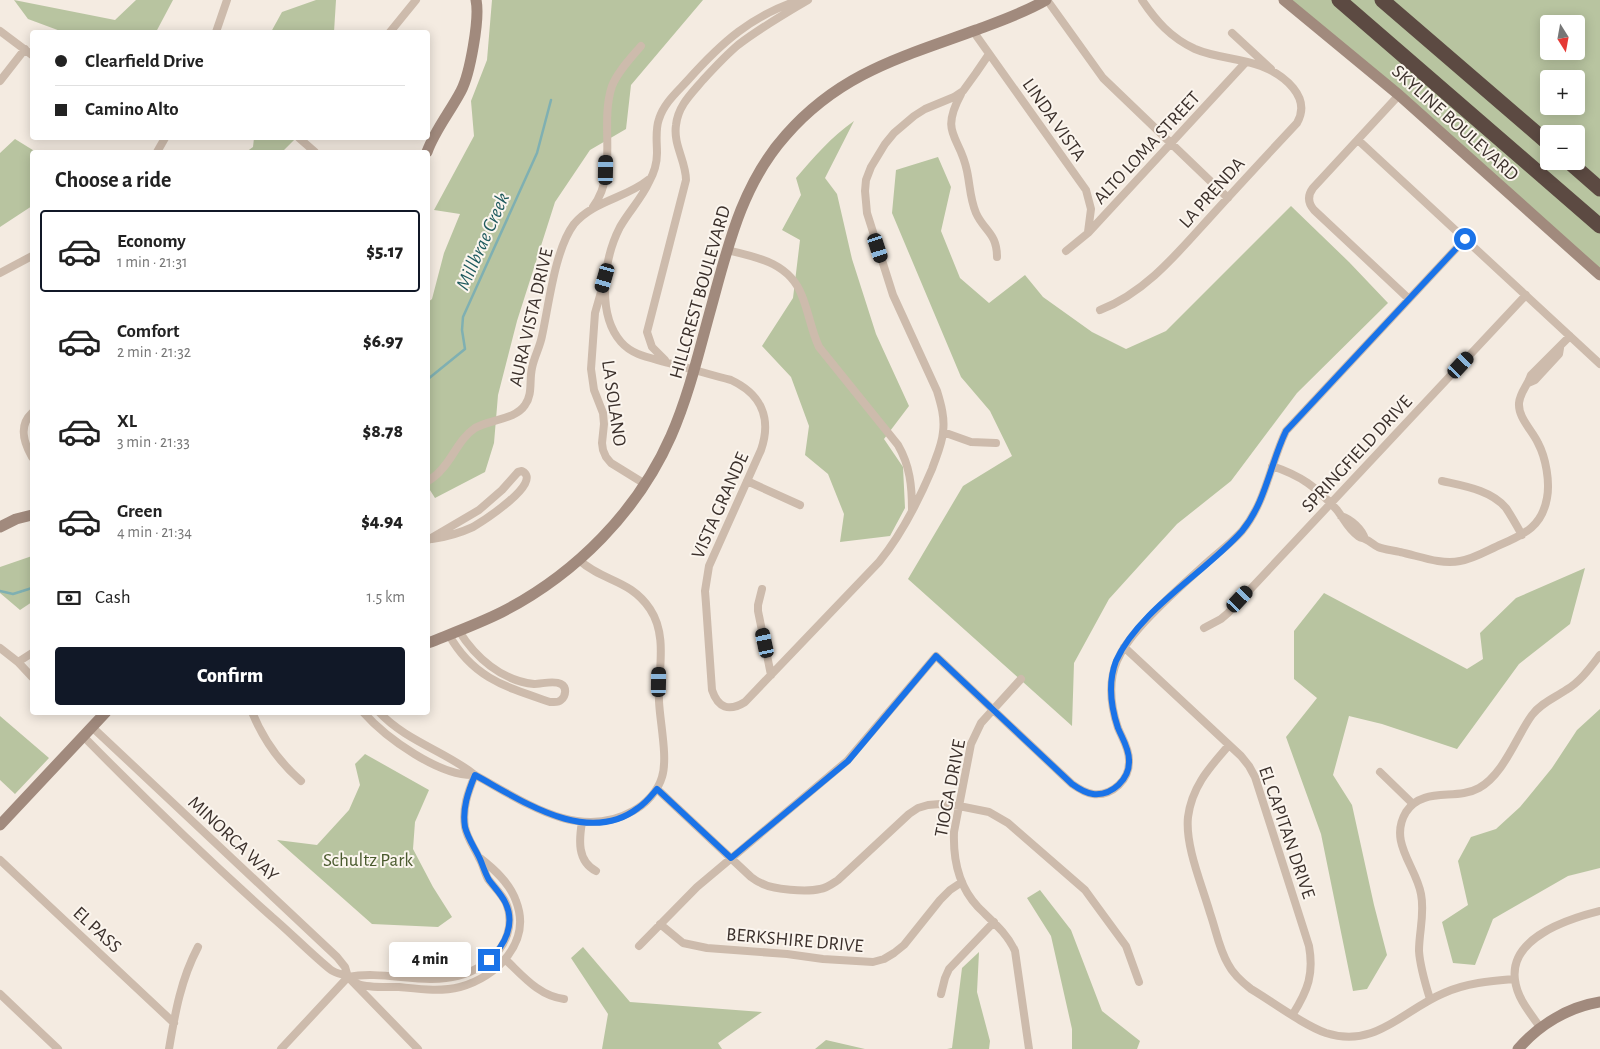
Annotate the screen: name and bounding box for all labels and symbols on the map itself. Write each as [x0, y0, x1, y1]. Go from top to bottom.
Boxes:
north arrow [1540, 15, 1585, 60]
street label: SKYLINE BOULEVARD [1388, 62, 1522, 185]
street label: LINDA VISTA [1019, 75, 1089, 165]
street label: ALTO LOMA STREET [1090, 88, 1204, 208]
street label: LA PRENDA [1176, 154, 1248, 232]
car [598, 155, 613, 185]
water label: Millbrae Creek [453, 190, 513, 293]
street label: HILLCREST BOULEVARD [667, 204, 734, 381]
route start [1454, 228, 1476, 250]
car [866, 231, 889, 265]
street label: AURA VISTA DRIVE [506, 246, 557, 388]
car [593, 262, 616, 294]
car [1445, 349, 1476, 381]
street label: LA SOLANO [598, 359, 629, 447]
street label: SPRINGFIELD DRIVE [1298, 392, 1416, 516]
street label: VISTA GRANDE [688, 450, 752, 562]
car [1224, 583, 1255, 615]
car [754, 627, 775, 659]
car [651, 667, 666, 697]
street label: TIOGA DRIVE [932, 738, 969, 839]
street label: EL CAPITAN DRIVE [1255, 764, 1318, 901]
street label: MINORCA WAY [184, 793, 282, 886]
park label: Schultz Park [323, 851, 413, 870]
street label: EL PASS [69, 903, 125, 957]
street label: BERKSHIRE DRIVE [725, 925, 864, 956]
callout: 4 min [389, 942, 472, 978]
route end [478, 949, 500, 971]

